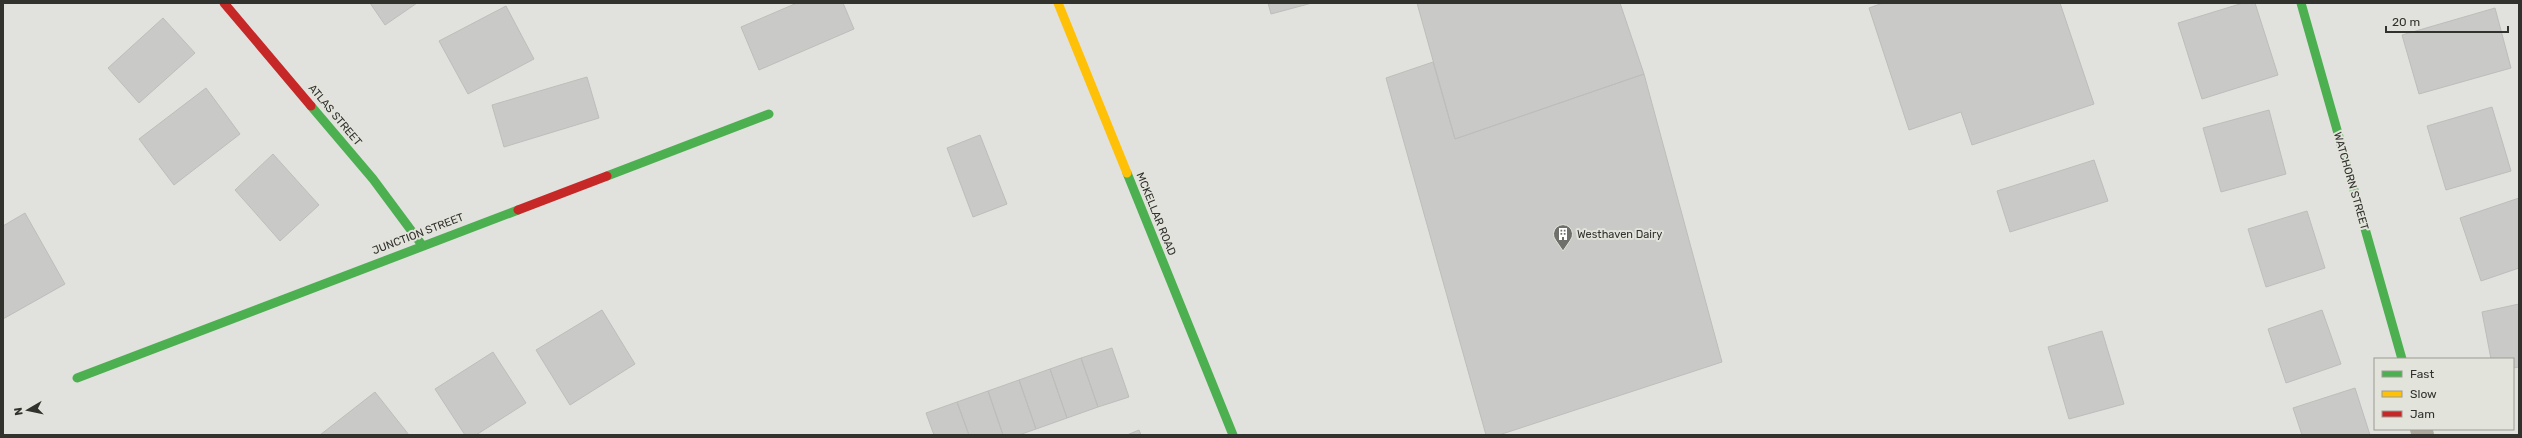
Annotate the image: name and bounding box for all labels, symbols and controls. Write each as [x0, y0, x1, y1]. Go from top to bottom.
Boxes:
scale bar [2386, 8, 2508, 34]
text: 20 m [2392, 15, 2420, 29]
street label: ATLAS STREET [306, 82, 365, 149]
street label: WATCHORN STREET [2331, 130, 2371, 232]
street label: MCKELLAR ROAD [1133, 171, 1179, 257]
street label: JUNCTION STREET [370, 210, 466, 257]
building icon: Westhaven Dairy [1552, 223, 1574, 251]
place label: Westhaven Dairy [1577, 228, 1662, 241]
legend [2374, 358, 2514, 430]
text: Fast [2410, 367, 2434, 381]
text: Slow [2410, 387, 2437, 401]
north arrow [8, 390, 48, 430]
text: N [12, 406, 26, 416]
text: Jam [2410, 407, 2435, 421]

